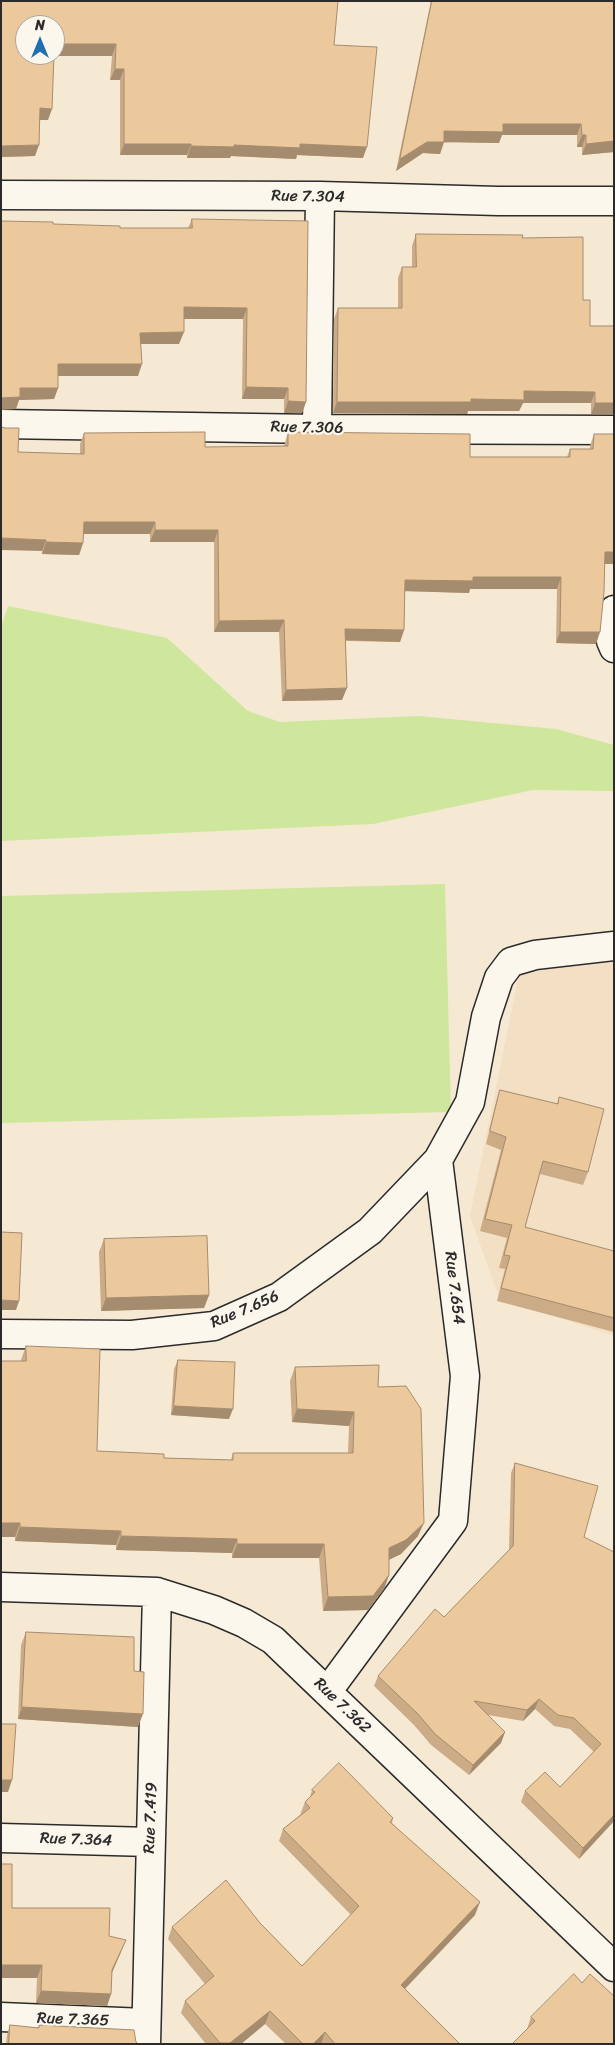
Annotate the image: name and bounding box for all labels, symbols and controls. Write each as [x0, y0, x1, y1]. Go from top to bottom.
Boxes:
text: N [35, 13, 45, 38]
north arrow [15, 15, 65, 65]
street label: Rue 7.304 [271, 187, 345, 207]
street label: Rue 7.306 [271, 418, 343, 438]
street label: Rue 7.654 [440, 1250, 468, 1326]
street label: Rue 7.656 [208, 1287, 282, 1333]
street label: Rue 7.362 [310, 1674, 374, 1738]
street label: Rue 7.419 [140, 1782, 162, 1854]
street label: Rue 7.364 [39, 1829, 113, 1851]
street label: Rue 7.365 [37, 2009, 109, 2031]

